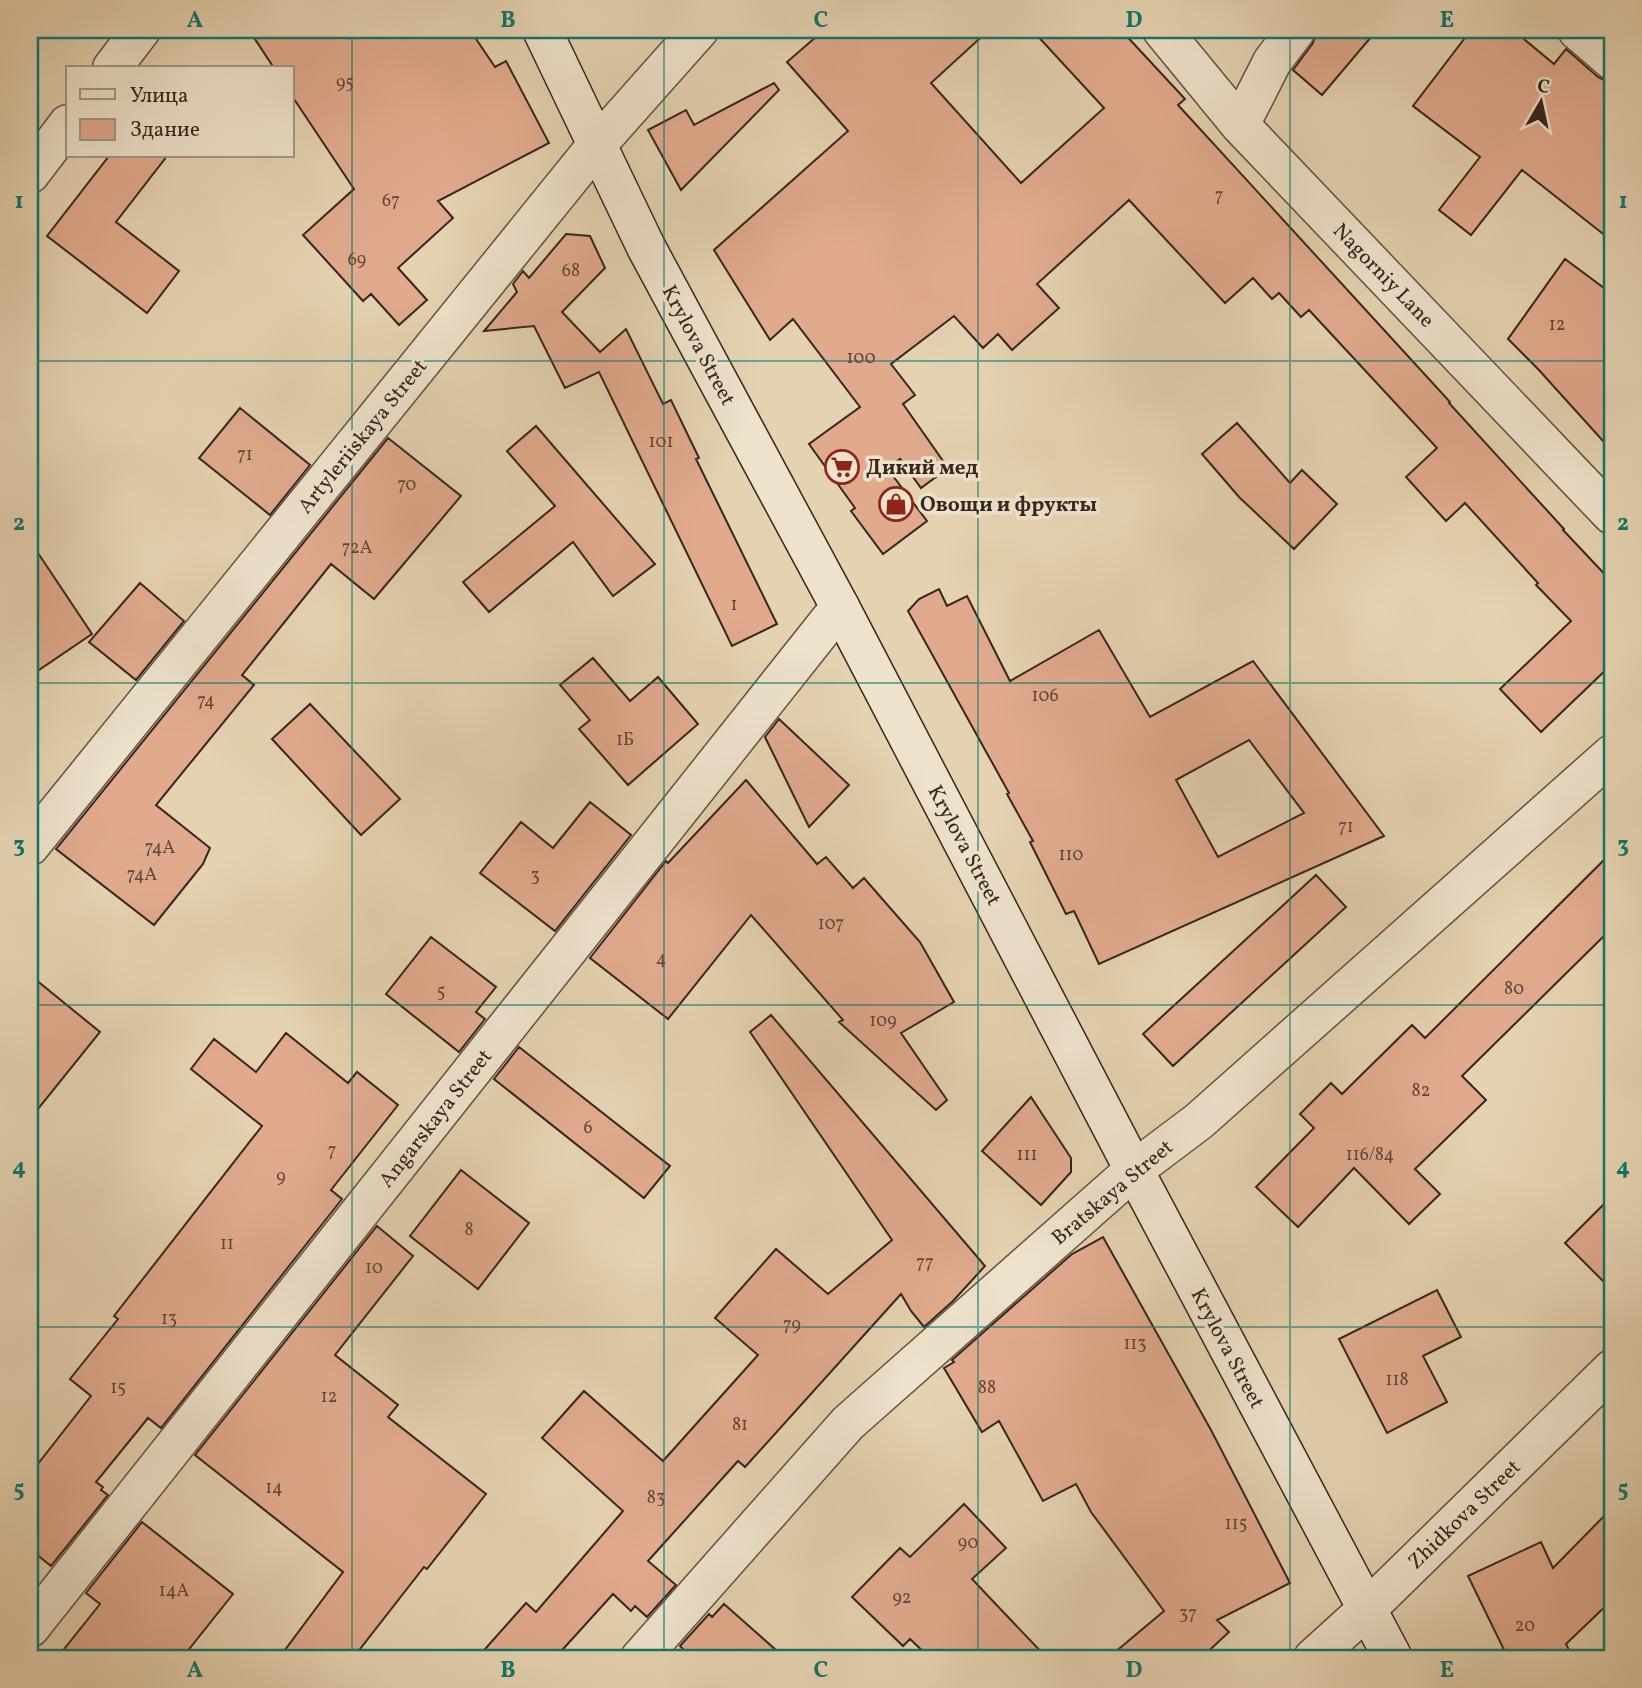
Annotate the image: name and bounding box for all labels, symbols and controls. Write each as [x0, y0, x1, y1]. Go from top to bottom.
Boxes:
text: A [187, 5, 203, 37]
text: B [500, 5, 516, 37]
text: C [814, 5, 828, 37]
text: D [1126, 5, 1143, 37]
text: E [1440, 5, 1454, 37]
legend [66, 66, 294, 158]
north arrow [1506, 66, 1576, 136]
house number: 95 [336, 71, 354, 96]
text: С [1535, 73, 1551, 101]
text: Улица [130, 82, 188, 111]
text: Здание [130, 116, 200, 145]
house number: 7 [1215, 184, 1223, 209]
text: 1 [14, 186, 24, 218]
text: 1 [1618, 186, 1628, 218]
house number: 67 [382, 189, 400, 214]
street label: Nagorniy Lane [1326, 217, 1440, 335]
house number: 69 [348, 248, 366, 273]
house number: 68 [562, 259, 580, 284]
street label: Krylova Street [654, 280, 742, 411]
house number: 12 [1549, 313, 1565, 338]
house number: 100 [847, 346, 876, 371]
street label: Artyleriiskaya Street [292, 353, 435, 520]
house number: 101 [649, 430, 673, 455]
house number: 71 [237, 443, 253, 468]
supermarket icon: Дикий мед [823, 448, 861, 486]
place label: Дикий мед [866, 454, 979, 483]
house number: 70 [398, 473, 417, 498]
shop icon: Овощи и фрукты [877, 485, 915, 523]
place label: Овощи и фрукты [920, 491, 1097, 520]
text: 2 [13, 508, 25, 540]
text: 2 [1617, 508, 1629, 540]
house number: 72А [342, 536, 373, 561]
house number: 1 [731, 593, 737, 618]
house number: 106 [1031, 684, 1059, 709]
house number: 74 [197, 689, 215, 714]
house number: 1Б [616, 728, 634, 753]
street label: Krylova Street [920, 780, 1008, 911]
house number: 71 [1338, 815, 1354, 840]
text: 3 [13, 830, 25, 862]
text: 3 [1617, 830, 1629, 862]
house number: 74А [145, 836, 175, 861]
house number: 110 [1059, 843, 1084, 868]
house number: 74А [127, 863, 157, 888]
house number: 3 [530, 864, 540, 889]
house number: 107 [818, 912, 844, 937]
house number: 4 [656, 947, 666, 972]
house number: 80 [1504, 977, 1524, 1002]
house number: 5 [437, 980, 445, 1005]
house number: 109 [869, 1009, 897, 1034]
street label: Angarskaya Street [373, 1044, 500, 1194]
house number: 82 [1412, 1079, 1430, 1104]
house number: 6 [583, 1116, 593, 1141]
street label: Bratskaya Street [1046, 1134, 1180, 1253]
house number: 7 [328, 1139, 336, 1164]
house number: 111 [1017, 1143, 1037, 1168]
house number: 116/84 [1346, 1143, 1394, 1168]
text: 4 [12, 1152, 26, 1184]
text: 4 [1616, 1152, 1630, 1184]
house number: 9 [276, 1165, 286, 1190]
house number: 8 [464, 1218, 474, 1243]
house number: 11 [220, 1232, 234, 1257]
house number: 77 [916, 1251, 934, 1276]
house number: 10 [365, 1256, 383, 1281]
street label: Krylova Street [1183, 1283, 1271, 1414]
house number: 13 [161, 1307, 177, 1332]
house number: 79 [783, 1313, 801, 1338]
house number: 113 [1123, 1332, 1147, 1357]
house number: 118 [1385, 1368, 1409, 1393]
house number: 15 [110, 1376, 126, 1401]
house number: 88 [978, 1376, 996, 1401]
house number: 12 [321, 1385, 337, 1410]
house number: 81 [732, 1413, 748, 1438]
street label: Zhidkova Street [1402, 1454, 1528, 1577]
text: 5 [13, 1474, 25, 1506]
text: 5 [1617, 1474, 1629, 1506]
house number: 14 [265, 1476, 283, 1501]
house number: 83 [647, 1486, 665, 1511]
house number: 115 [1225, 1512, 1247, 1537]
house number: 90 [958, 1531, 978, 1556]
house number: 14А [159, 1579, 190, 1604]
house number: 92 [892, 1586, 912, 1611]
house number: 37 [1179, 1602, 1197, 1627]
house number: 20 [1515, 1614, 1535, 1639]
text: A [187, 1655, 203, 1687]
text: B [500, 1655, 516, 1687]
text: C [814, 1655, 828, 1687]
text: D [1126, 1655, 1143, 1687]
text: E [1440, 1655, 1454, 1687]

